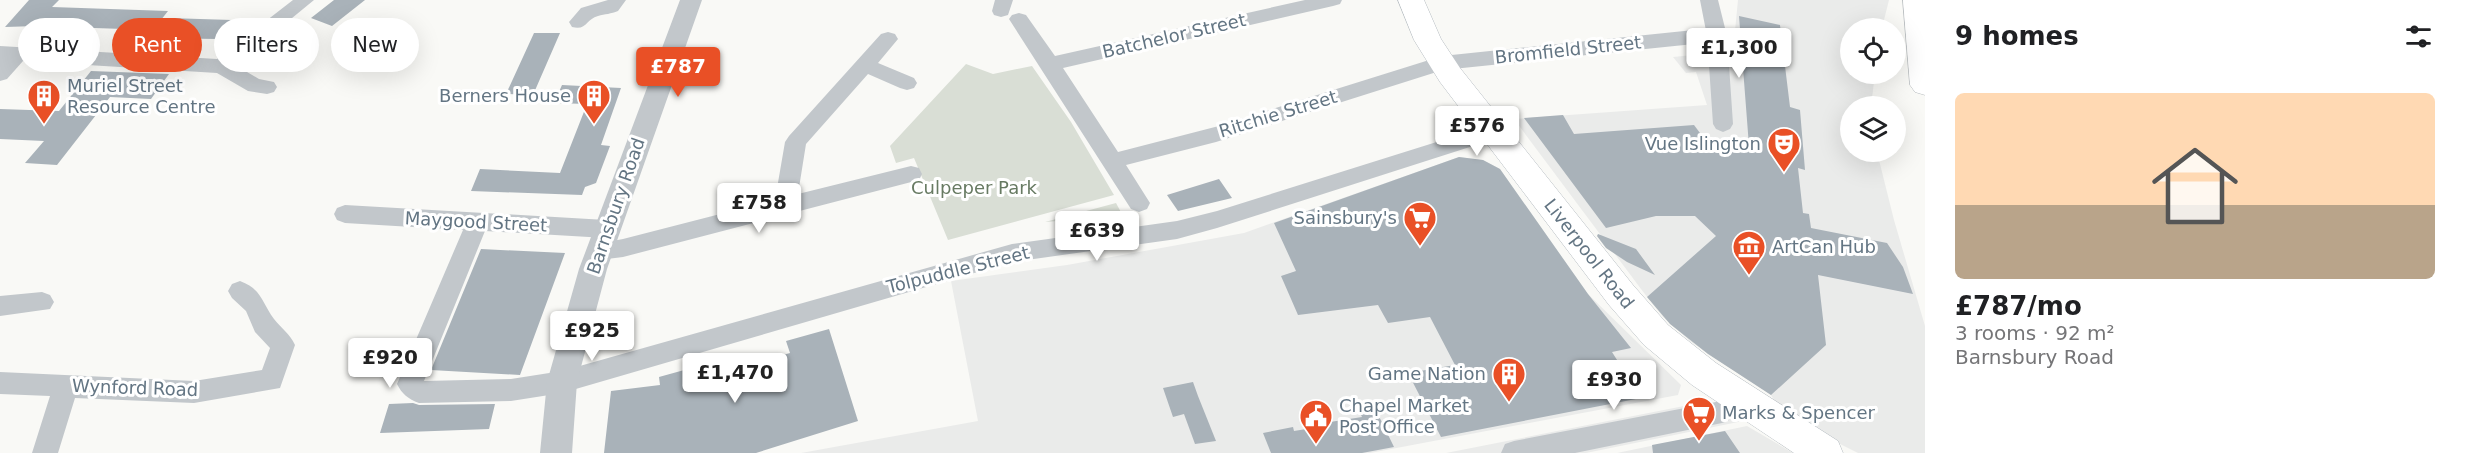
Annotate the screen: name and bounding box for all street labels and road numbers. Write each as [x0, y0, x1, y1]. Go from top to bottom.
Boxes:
street label: Batchelor Street [1100, 9, 1248, 62]
street label: Bromfield Street [1494, 31, 1642, 68]
street label: Ritchie Street [1216, 86, 1339, 141]
street label: Barnsbury Road [582, 135, 649, 277]
street label: Liverpool Road [1540, 195, 1639, 313]
street label: Maygood Street [404, 207, 548, 236]
street label: Tolpuddle Street [883, 242, 1031, 298]
street label: Wynford Road [72, 375, 198, 400]

